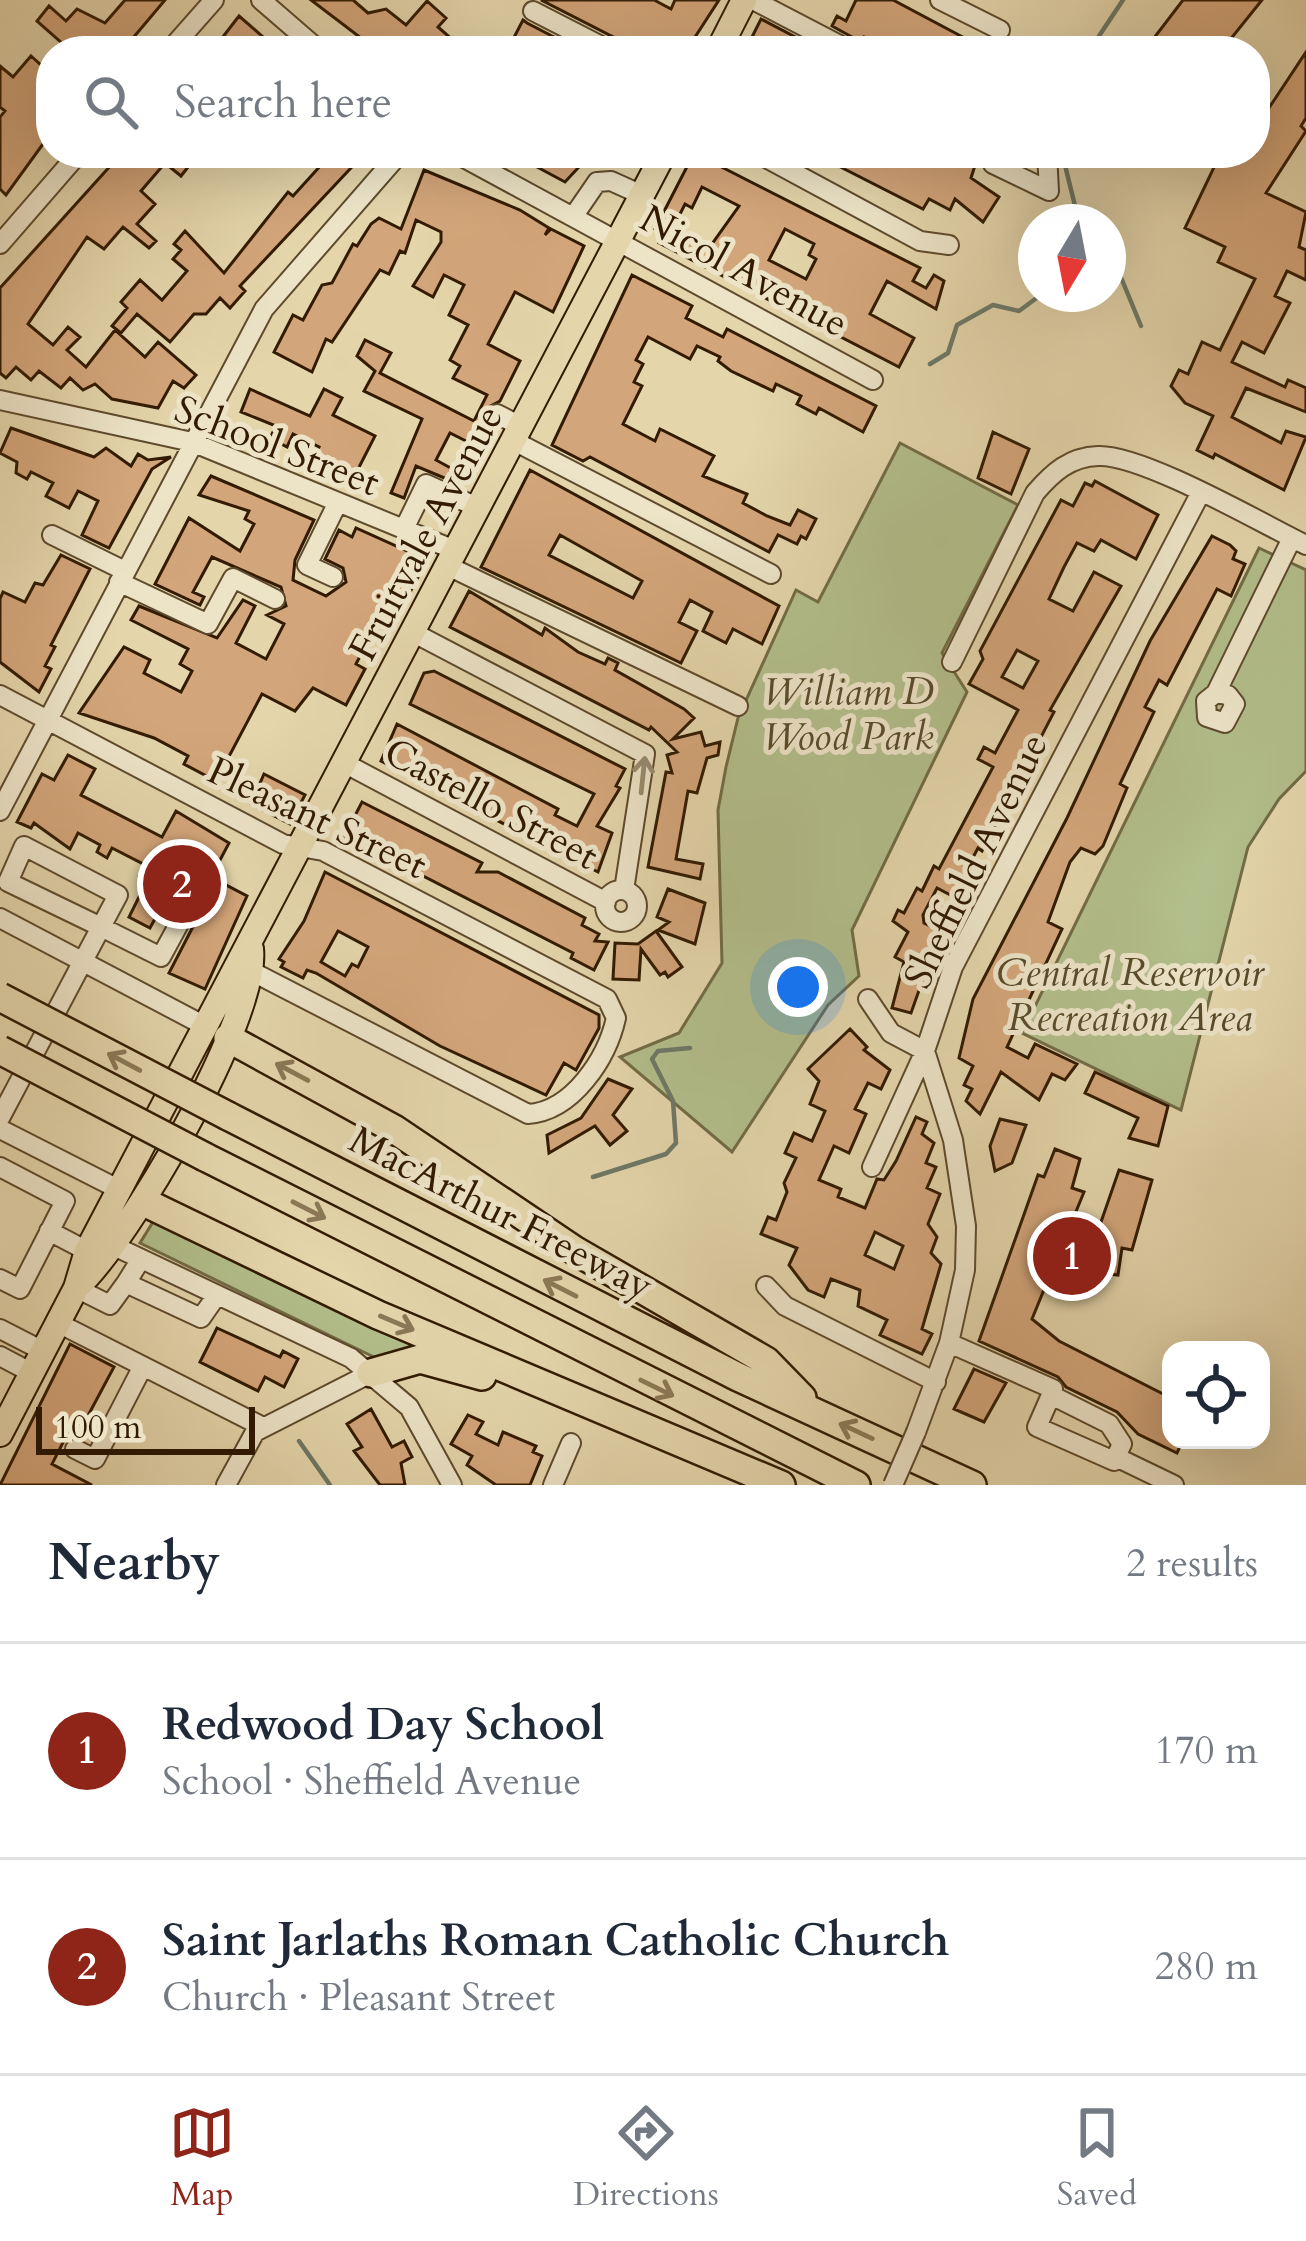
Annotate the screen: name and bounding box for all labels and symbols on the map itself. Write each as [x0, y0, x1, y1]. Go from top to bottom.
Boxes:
street label: Nicol Avenue [631, 192, 857, 350]
north arrow [1018, 204, 1126, 312]
street label: School Street [167, 383, 387, 509]
street label: Fruitvale Avenue [336, 396, 516, 670]
park label: William D Wood Park [762, 665, 934, 763]
street label: Castello Street [375, 725, 607, 883]
street label: Sheffield Avenue [891, 725, 1061, 997]
street label: Pleasant Street [199, 744, 435, 892]
one-way arrow [632, 756, 654, 795]
pin: 2 [143, 839, 221, 929]
park label: Central Reservoir Recreation Area [996, 946, 1265, 1044]
your location [768, 957, 828, 1017]
one-way arrow [108, 1050, 143, 1073]
one-way arrow [275, 1060, 310, 1083]
street label: MacArthur Freeway [340, 1114, 662, 1313]
one-way arrow [291, 1200, 326, 1223]
pin: 1 [1033, 1211, 1111, 1301]
one-way arrow [543, 1275, 579, 1298]
one-way arrow [378, 1314, 415, 1335]
one-way arrow [638, 1377, 674, 1400]
scale bar [36, 1401, 255, 1454]
one-way arrow [839, 1419, 875, 1441]

